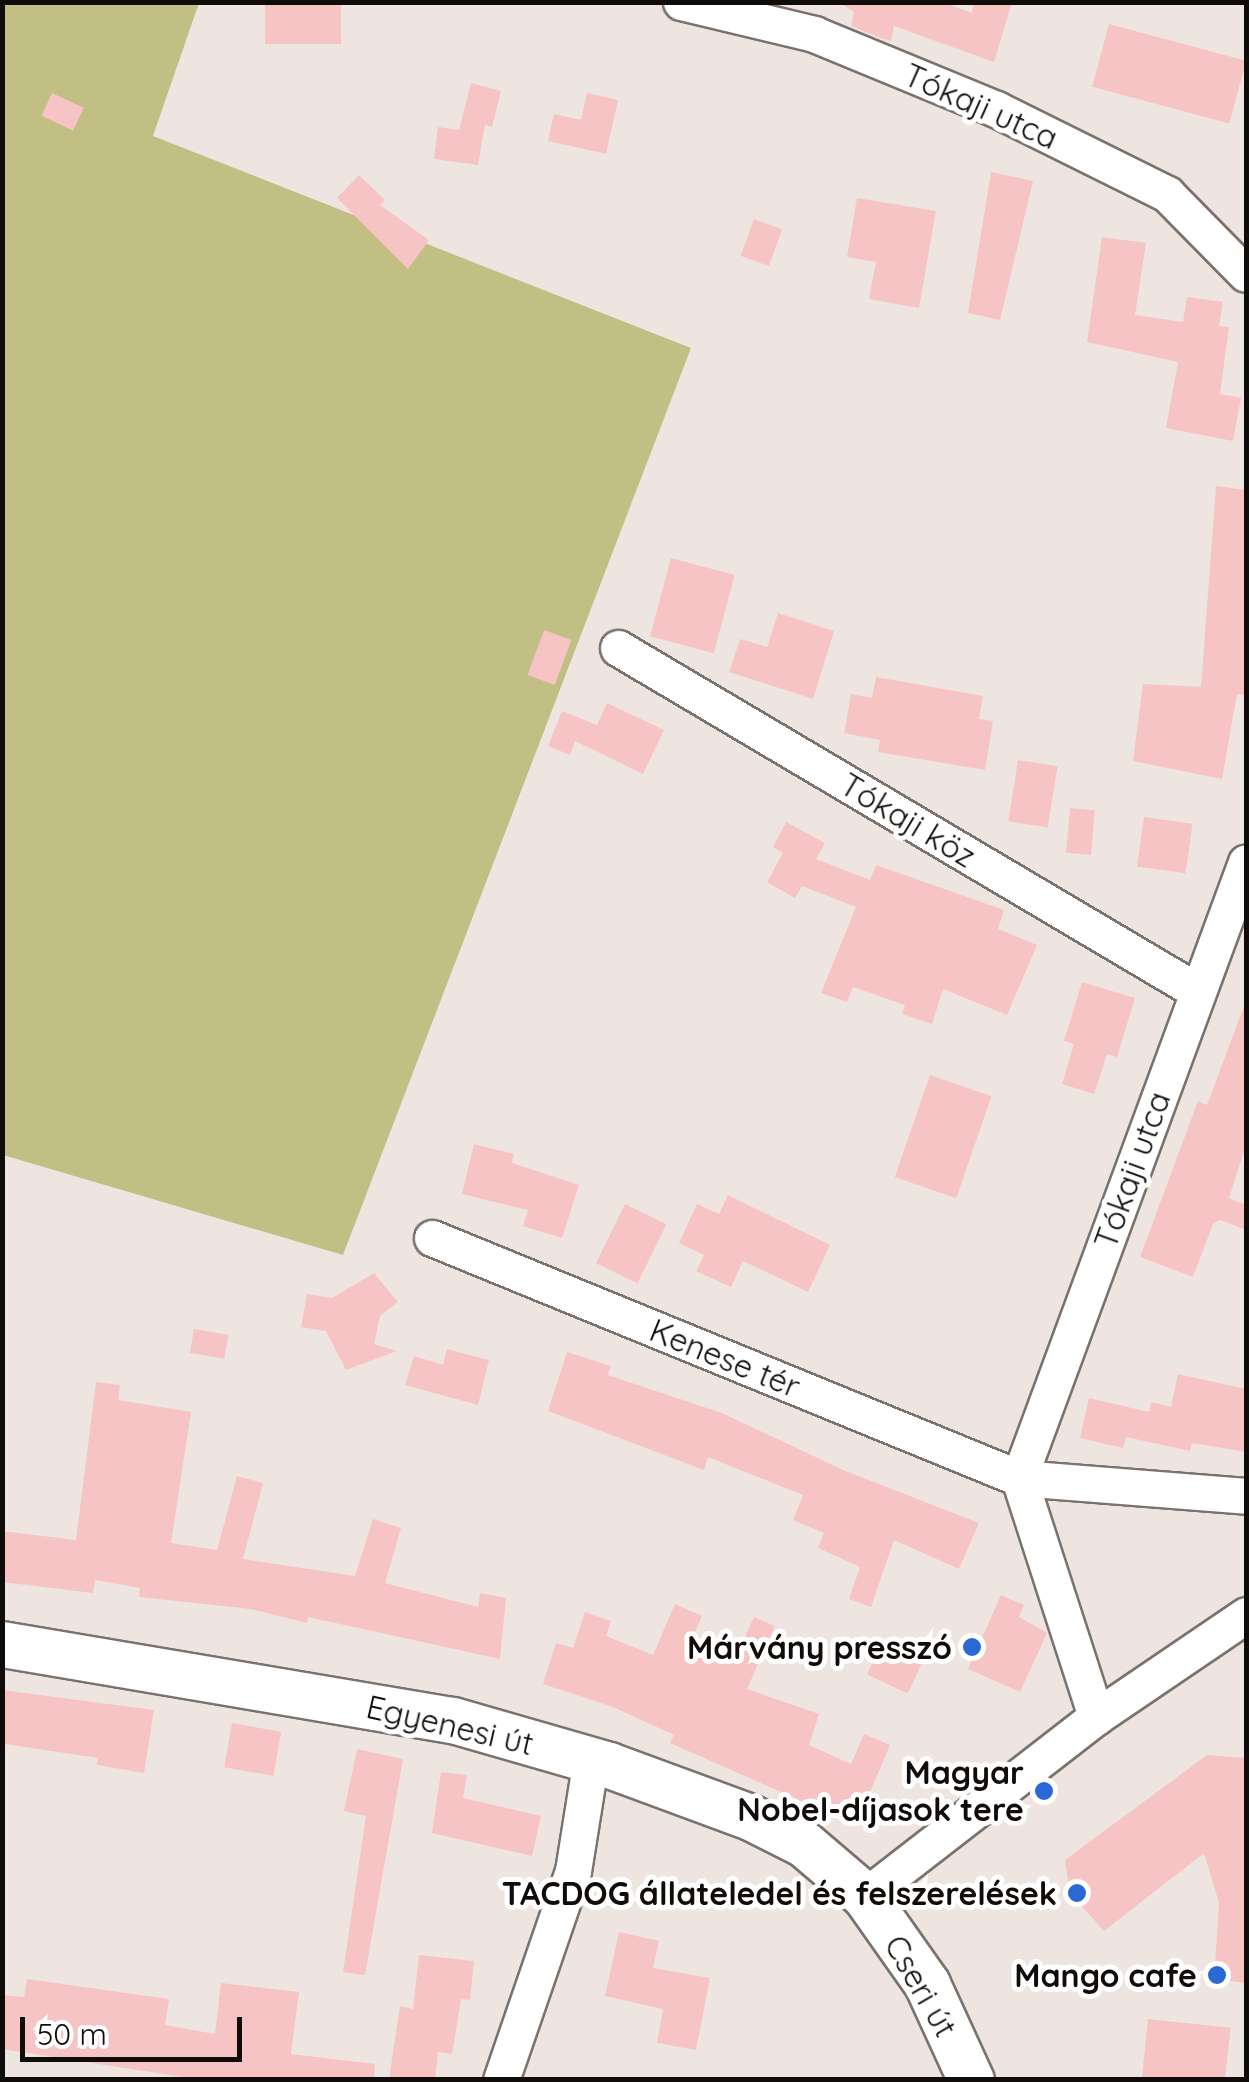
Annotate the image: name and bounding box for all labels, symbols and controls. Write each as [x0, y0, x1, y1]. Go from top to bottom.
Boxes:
street label: Tókaji utca [898, 55, 1064, 157]
street label: Tókaji köz [834, 765, 982, 875]
street label: Tókaji utca [1086, 1086, 1178, 1254]
street label: Kenese tér [644, 1311, 806, 1405]
place label: Márvány presszó [687, 1628, 952, 1666]
marker: Márvány presszó [961, 1636, 983, 1658]
street label: Egyenesi út [363, 1687, 537, 1763]
place label: Magyar Nobel-díjasok tere [737, 1754, 1024, 1829]
marker: Magyar Nobel-díjasok tere [1033, 1780, 1055, 1802]
place label: TACDOG állateledel és felszerelések [502, 1874, 1057, 1912]
marker: TACDOG állateledel és felszerelések [1066, 1882, 1088, 1904]
street label: Cseri út [877, 1928, 965, 2044]
place label: Mango cafe [1014, 1956, 1197, 1994]
marker: Mango cafe [1206, 1964, 1228, 1986]
scale bar [25, 1997, 248, 2059]
text: 50 m [37, 2015, 107, 2053]

